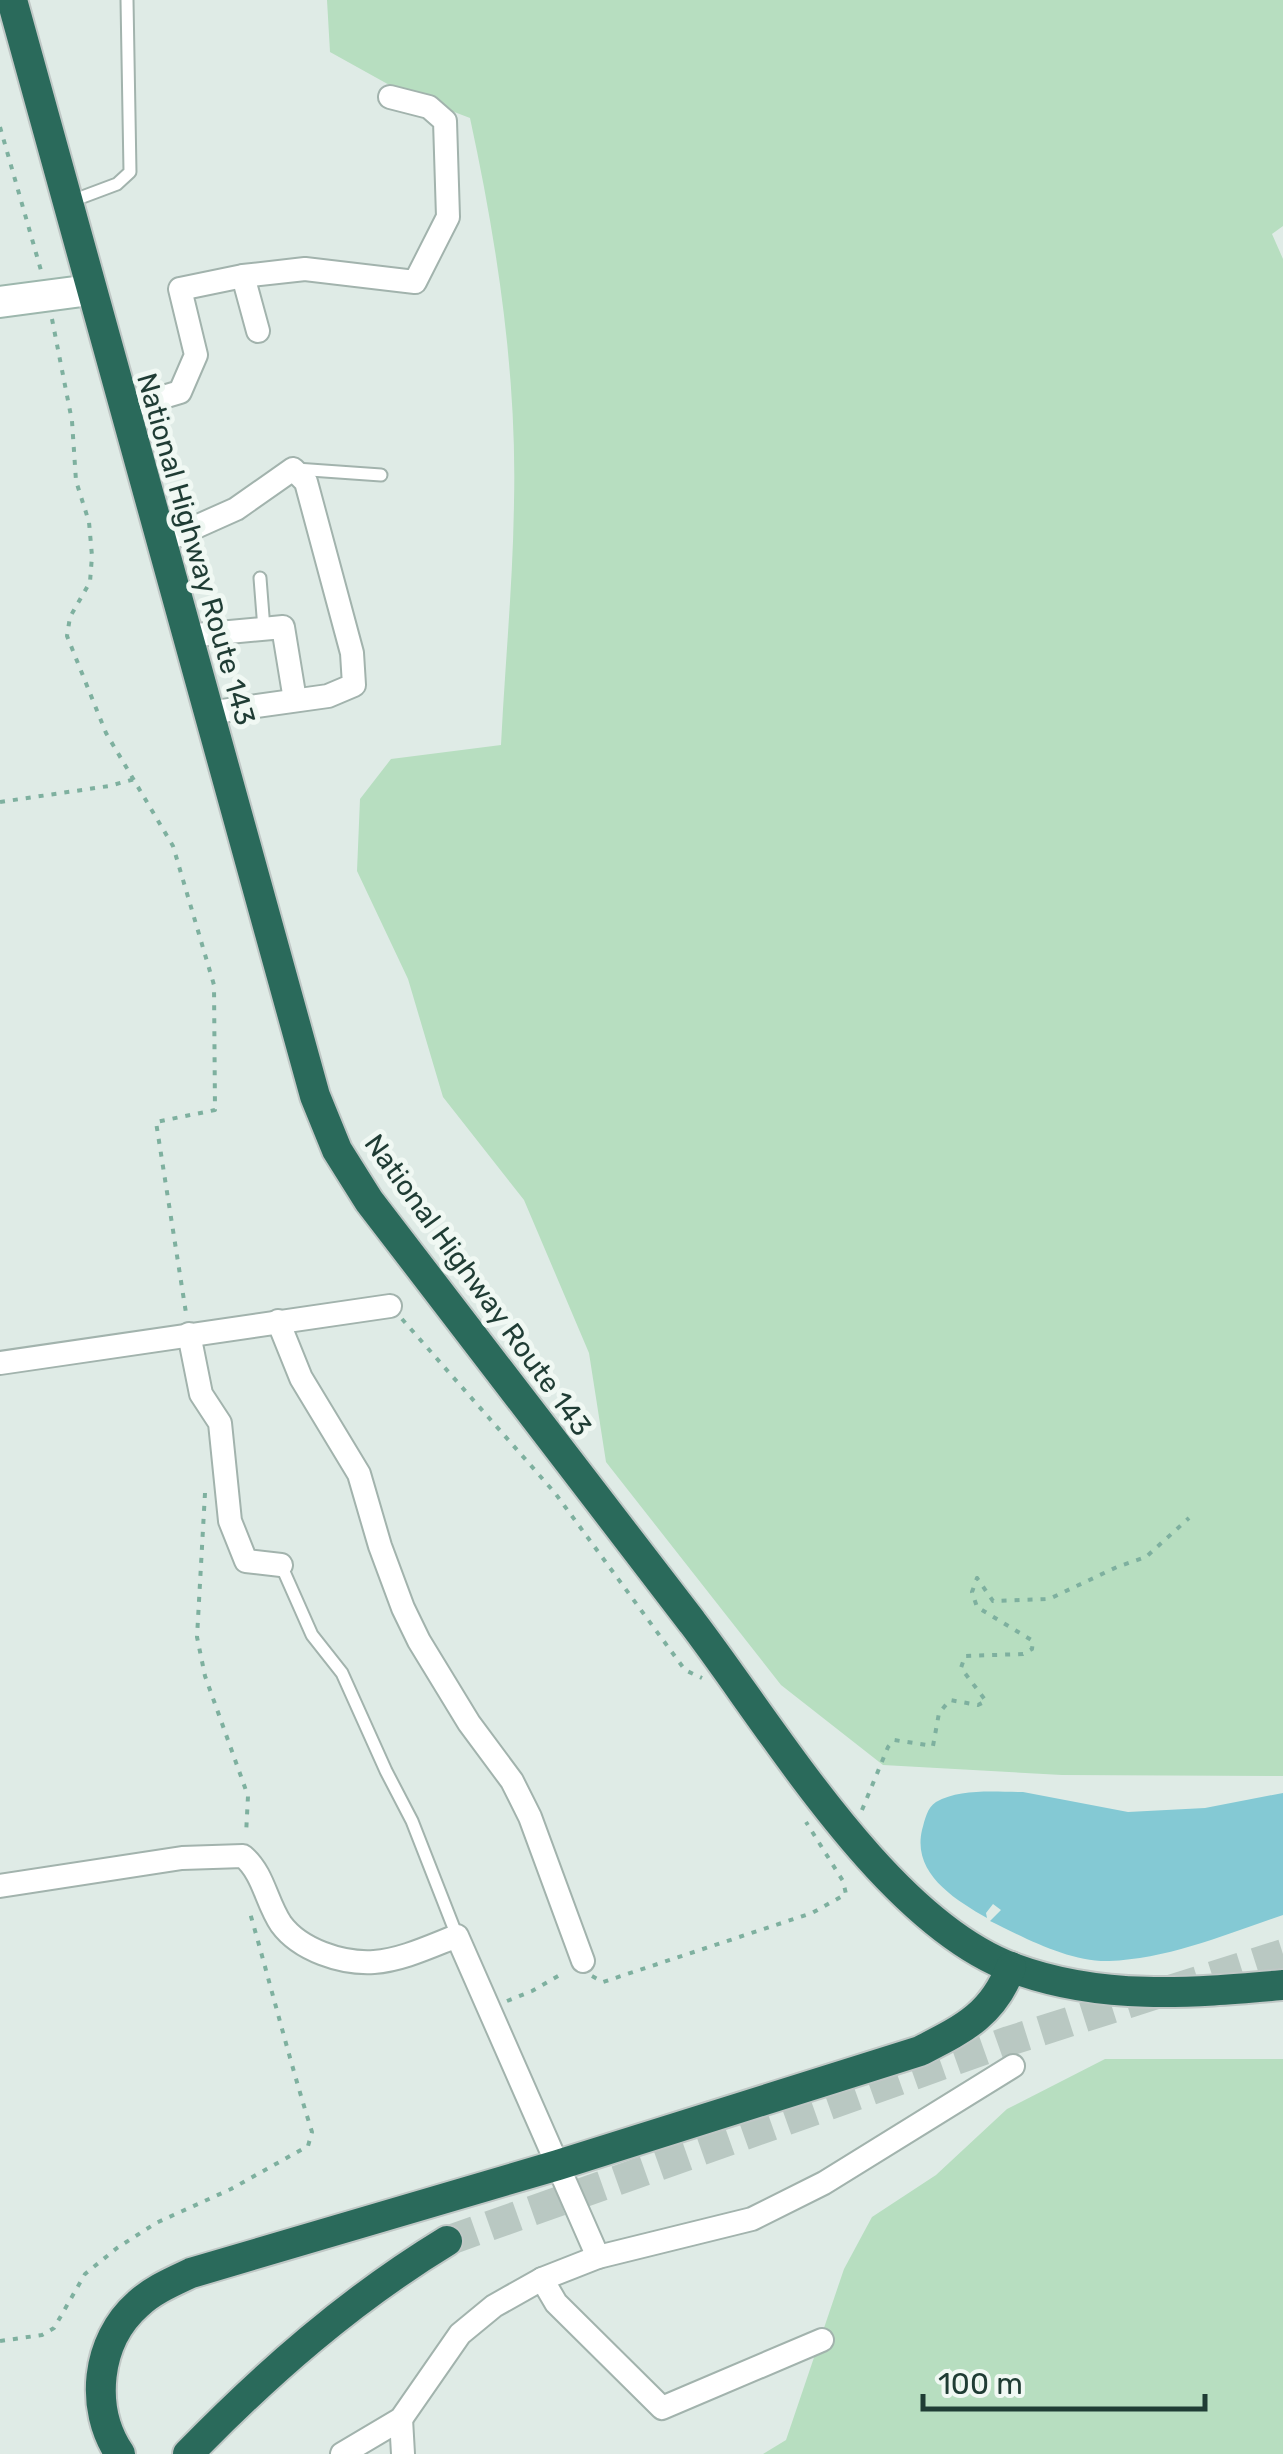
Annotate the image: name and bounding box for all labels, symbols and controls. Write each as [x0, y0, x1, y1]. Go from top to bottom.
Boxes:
street label: National Highway Route 143 [130, 369, 262, 729]
street label: National Highway Route 143 [358, 1128, 598, 1442]
scale bar [923, 2349, 1206, 2411]
text: 100 m [938, 2366, 1023, 2402]

